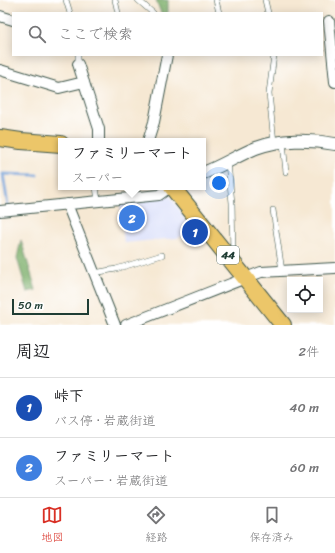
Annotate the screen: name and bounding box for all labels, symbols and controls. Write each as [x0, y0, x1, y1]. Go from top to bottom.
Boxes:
search box [12, 12, 323, 56]
text: ここで検索 [58, 21, 133, 47]
icon: search [26, 23, 48, 45]
popup [58, 138, 206, 190]
text: ファミリーマート [72, 140, 192, 166]
text: スーパー [72, 166, 123, 189]
your location [209, 173, 229, 193]
pin: 2 [119, 203, 145, 233]
pin: 1 [182, 217, 208, 247]
road number: 44 [217, 246, 239, 264]
map controls [287, 277, 323, 313]
button: locate [287, 277, 323, 313]
text: 50 m [18, 296, 43, 315]
scale bar [12, 297, 89, 316]
text: 周辺 [16, 336, 50, 366]
text: 2件 [298, 340, 319, 363]
text: 峠下 [54, 383, 84, 409]
text: 1 [26, 396, 32, 419]
text: 40 m [289, 396, 319, 419]
text: バス停 · 岩蔵街道 [54, 409, 155, 432]
text: ファミリーマート [54, 443, 175, 469]
text: 2 [25, 456, 33, 479]
text: 60 m [290, 456, 319, 479]
text: スーパー · 岩蔵街道 [54, 469, 168, 492]
tab: 地図 [41, 504, 63, 547]
tab: 経路 [145, 504, 167, 547]
tab: 保存済み [250, 504, 294, 547]

